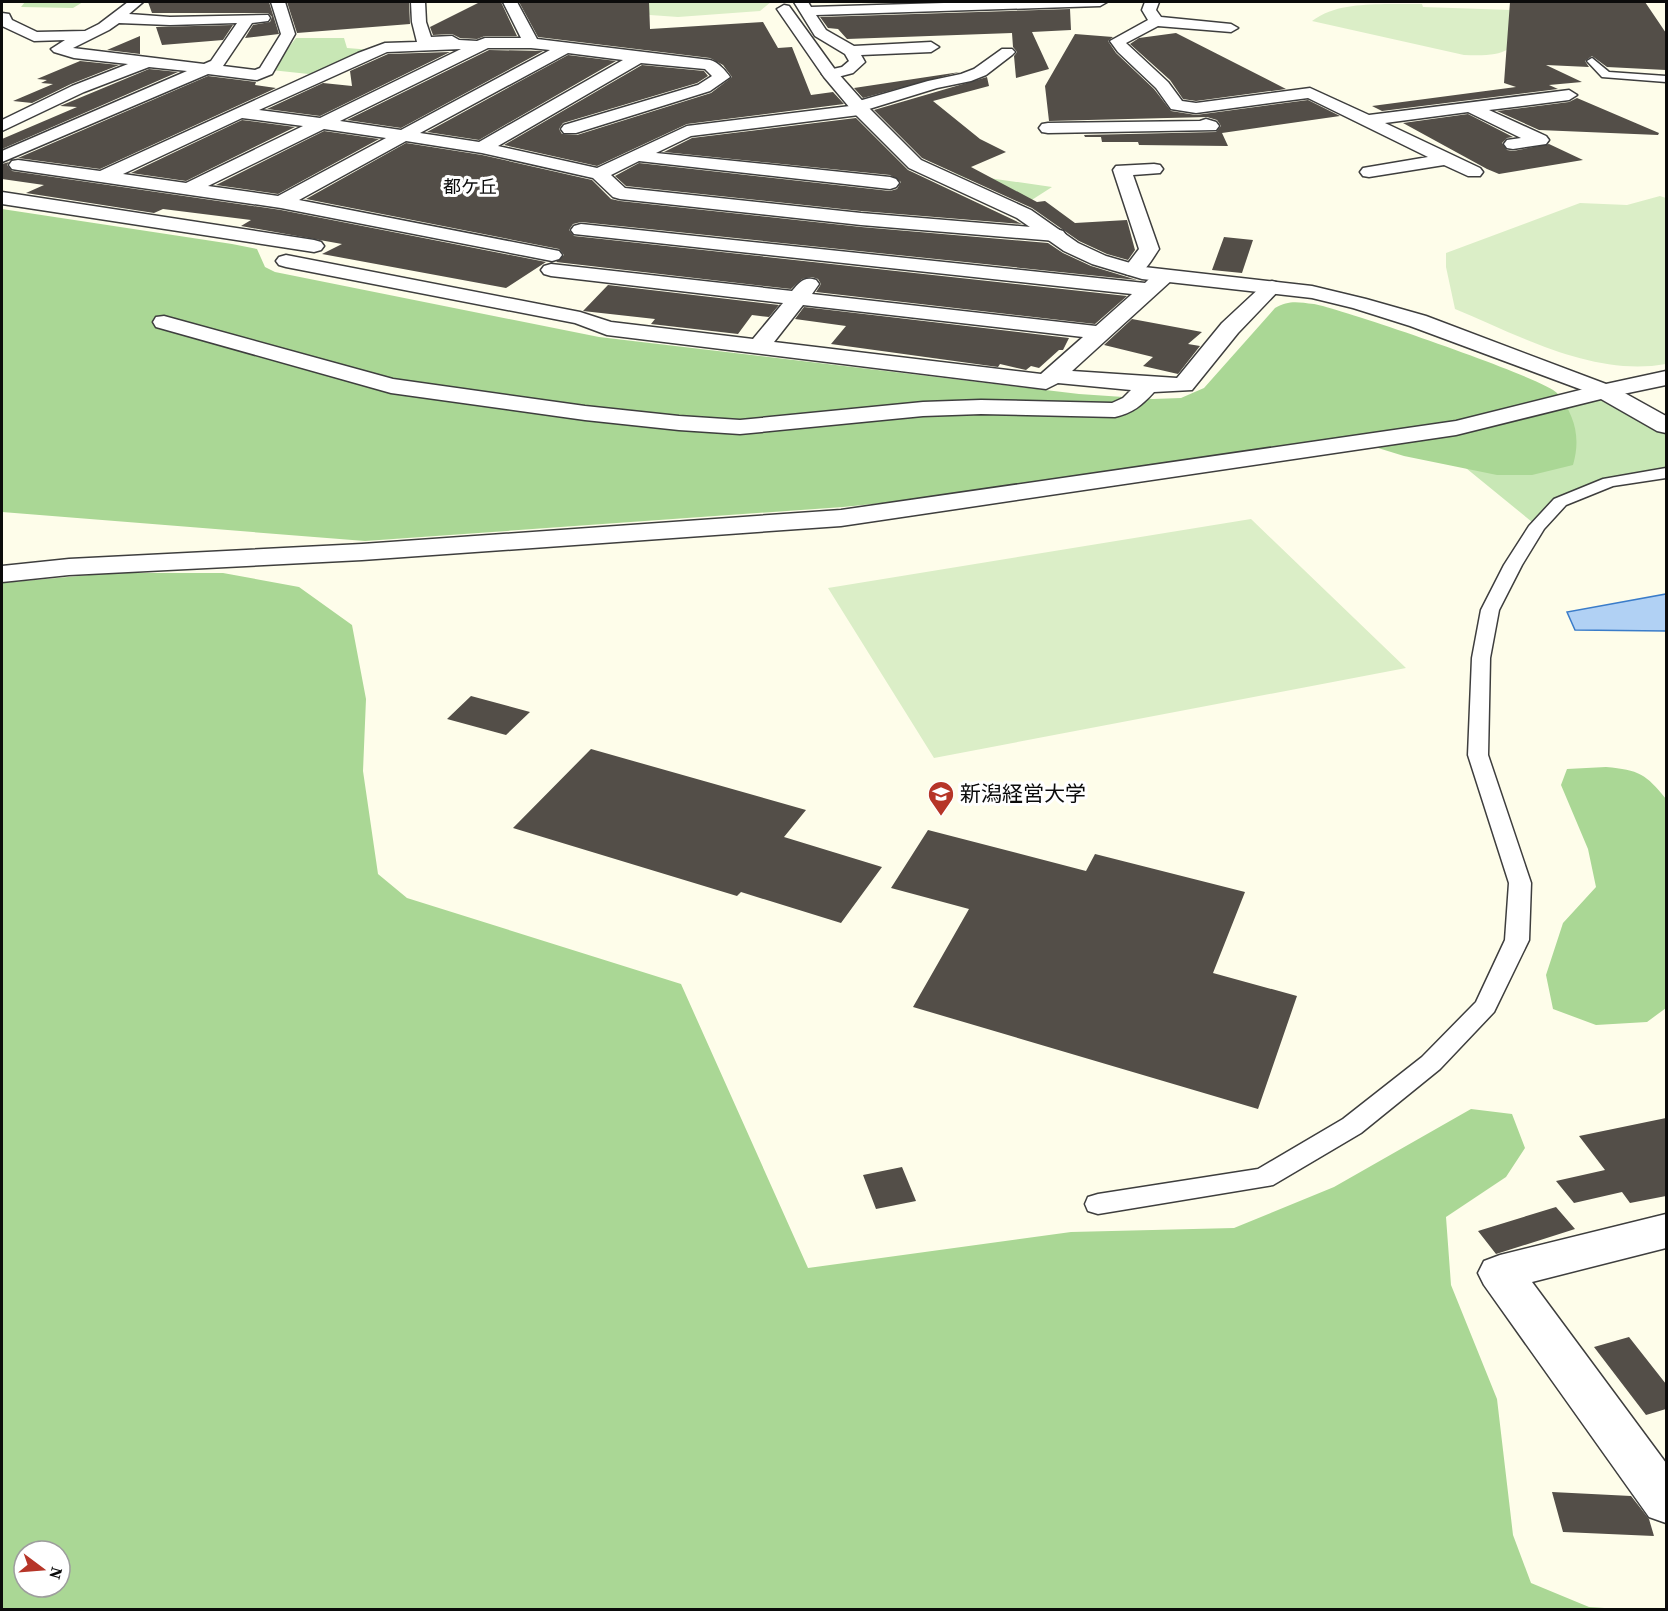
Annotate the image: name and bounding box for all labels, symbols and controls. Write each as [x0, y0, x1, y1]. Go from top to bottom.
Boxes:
district label: 都ケ丘 [443, 174, 497, 199]
school or university icon: 新潟経営大学 [926, 779, 956, 817]
place label: 新潟経営大学 [960, 779, 1086, 808]
north arrow [12, 1539, 72, 1599]
text: N [44, 1565, 69, 1582]

